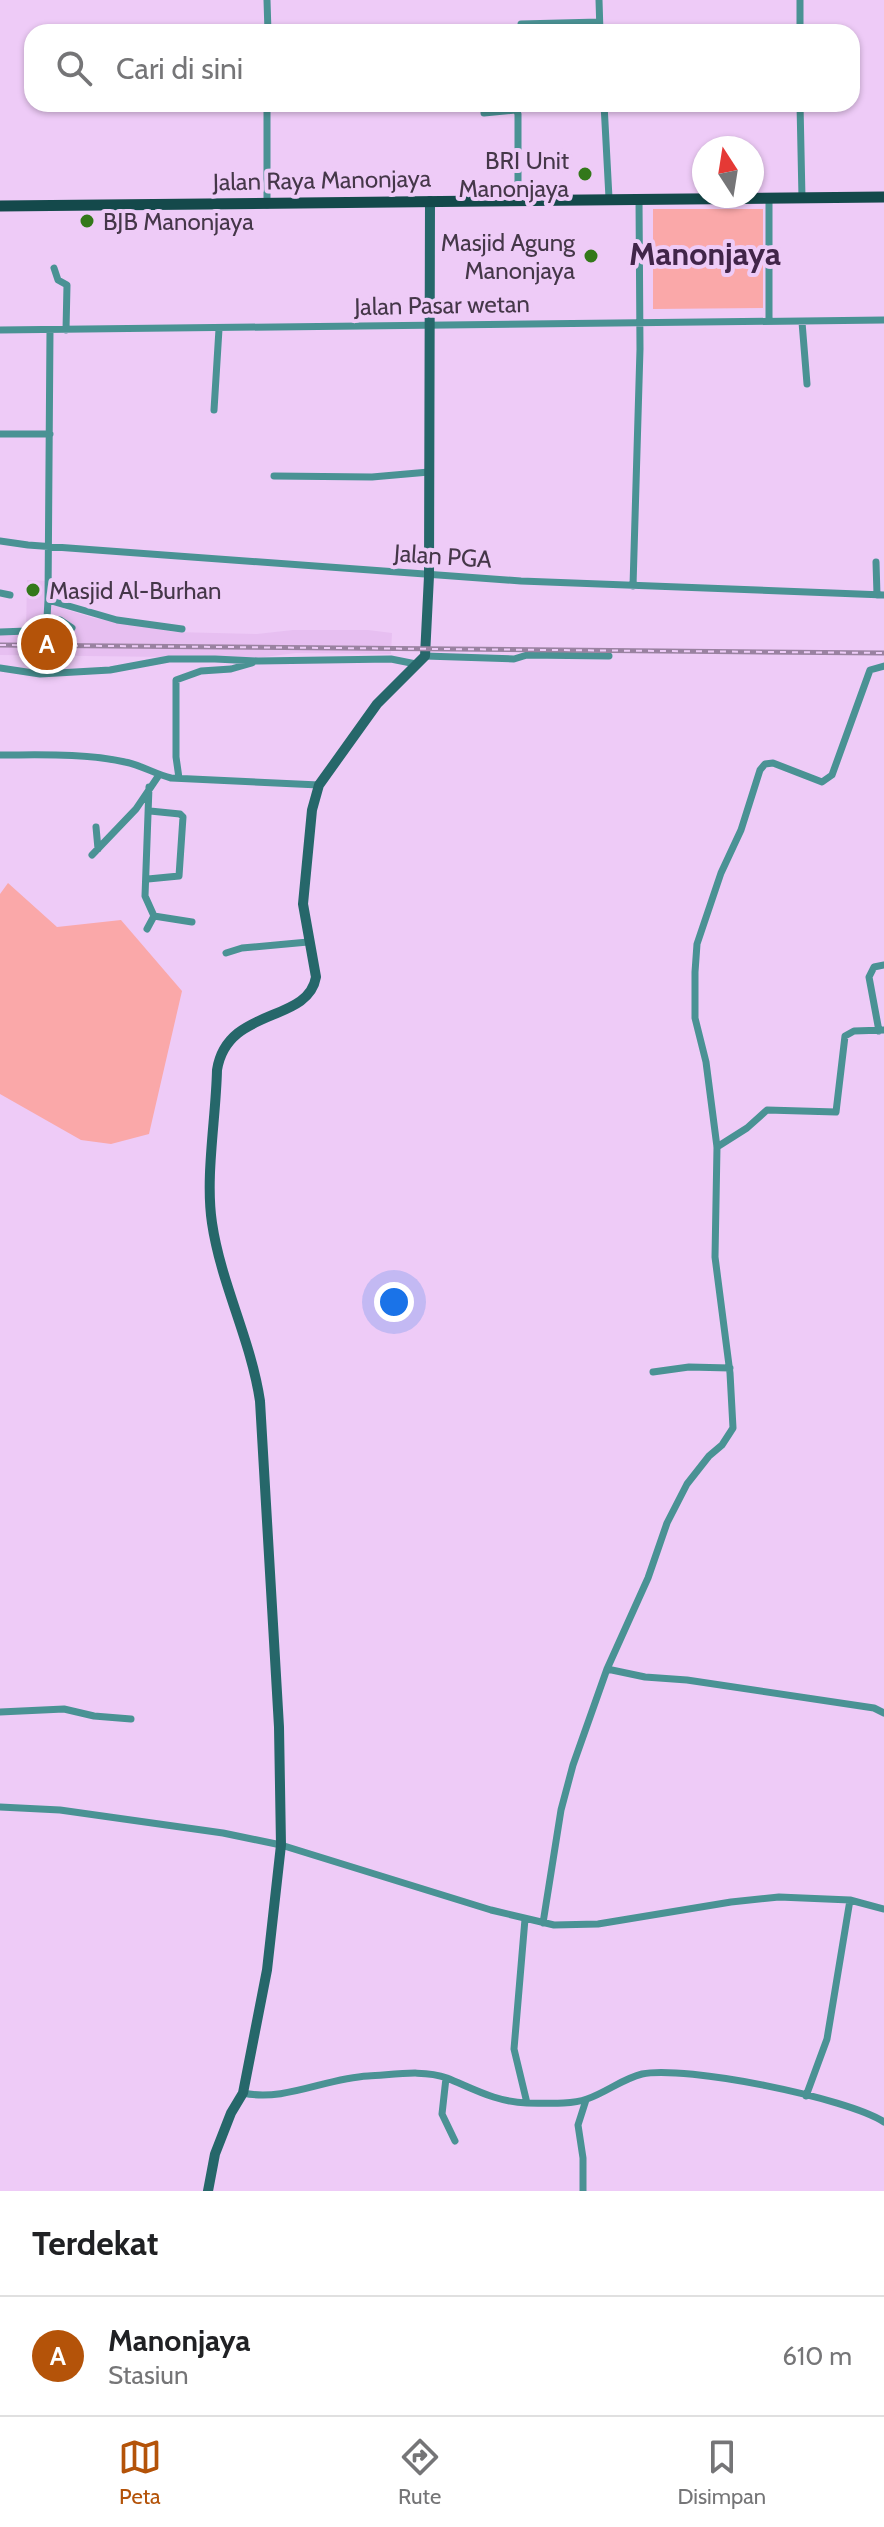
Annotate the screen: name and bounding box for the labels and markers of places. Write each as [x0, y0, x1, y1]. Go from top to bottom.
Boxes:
place label: BRI Unit Manonjaya [458, 146, 569, 203]
marker: BRI Unit Manonjaya [576, 165, 594, 183]
place label: BJB Manonjaya [103, 207, 254, 236]
marker: BJB Manonjaya [78, 212, 96, 230]
place label: Masjid Agung Manonjaya [441, 228, 576, 285]
marker: Masjid Agung Manonjaya [582, 247, 600, 265]
place label: Masjid Al-Burhan [49, 576, 221, 605]
marker: Masjid Al-Burhan [24, 581, 42, 599]
pin: A [21, 614, 73, 674]

